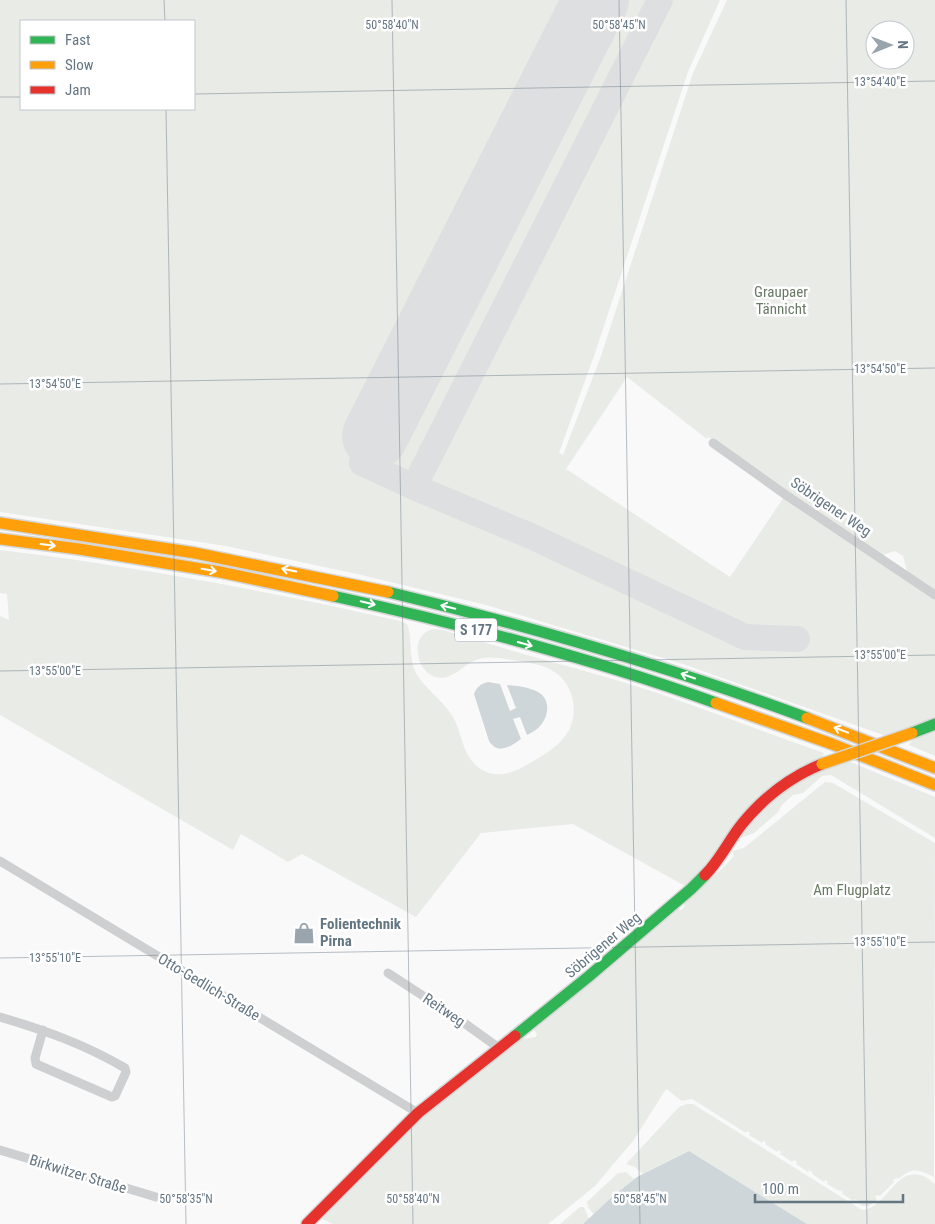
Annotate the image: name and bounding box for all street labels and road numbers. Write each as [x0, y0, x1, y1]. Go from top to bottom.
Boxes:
street label: Söbrigener Weg [787, 474, 875, 540]
road number: S 177 [455, 618, 497, 642]
street label: Söbrigener Weg [562, 908, 644, 982]
street label: Otto-Gedlich-Straße [155, 950, 263, 1024]
street label: Reitweg [419, 989, 469, 1031]
street label: Birkwitzer Straße [27, 1151, 129, 1197]

